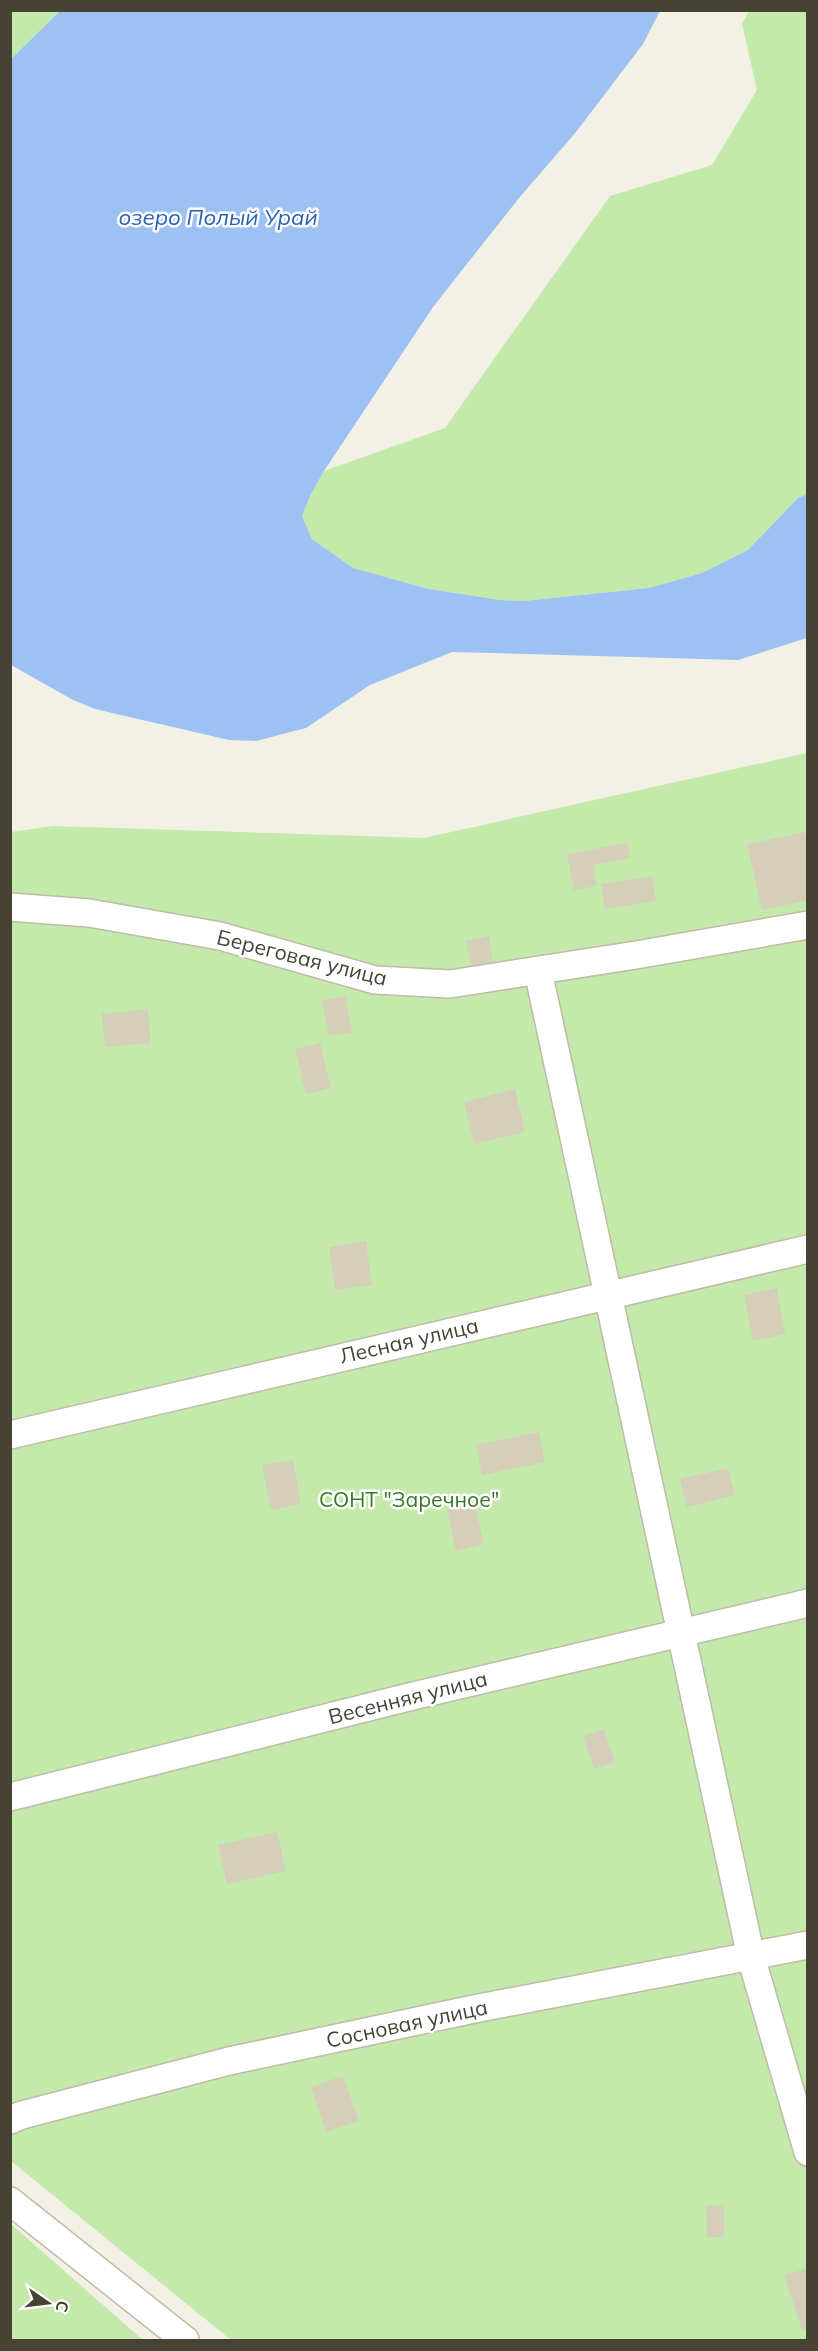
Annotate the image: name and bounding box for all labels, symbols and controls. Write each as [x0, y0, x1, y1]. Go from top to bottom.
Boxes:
water label: озеро Полый Урай [118, 203, 318, 231]
street label: Береговая улица [214, 923, 390, 991]
street label: Лесная улица [337, 1311, 481, 1369]
park label: СОНТ "Заречное" [319, 1486, 499, 1512]
street label: Весенняя улица [326, 1665, 490, 1729]
street label: Сосновая улица [324, 1993, 490, 2053]
north arrow [18, 2273, 78, 2333]
text: С [52, 2299, 74, 2314]

